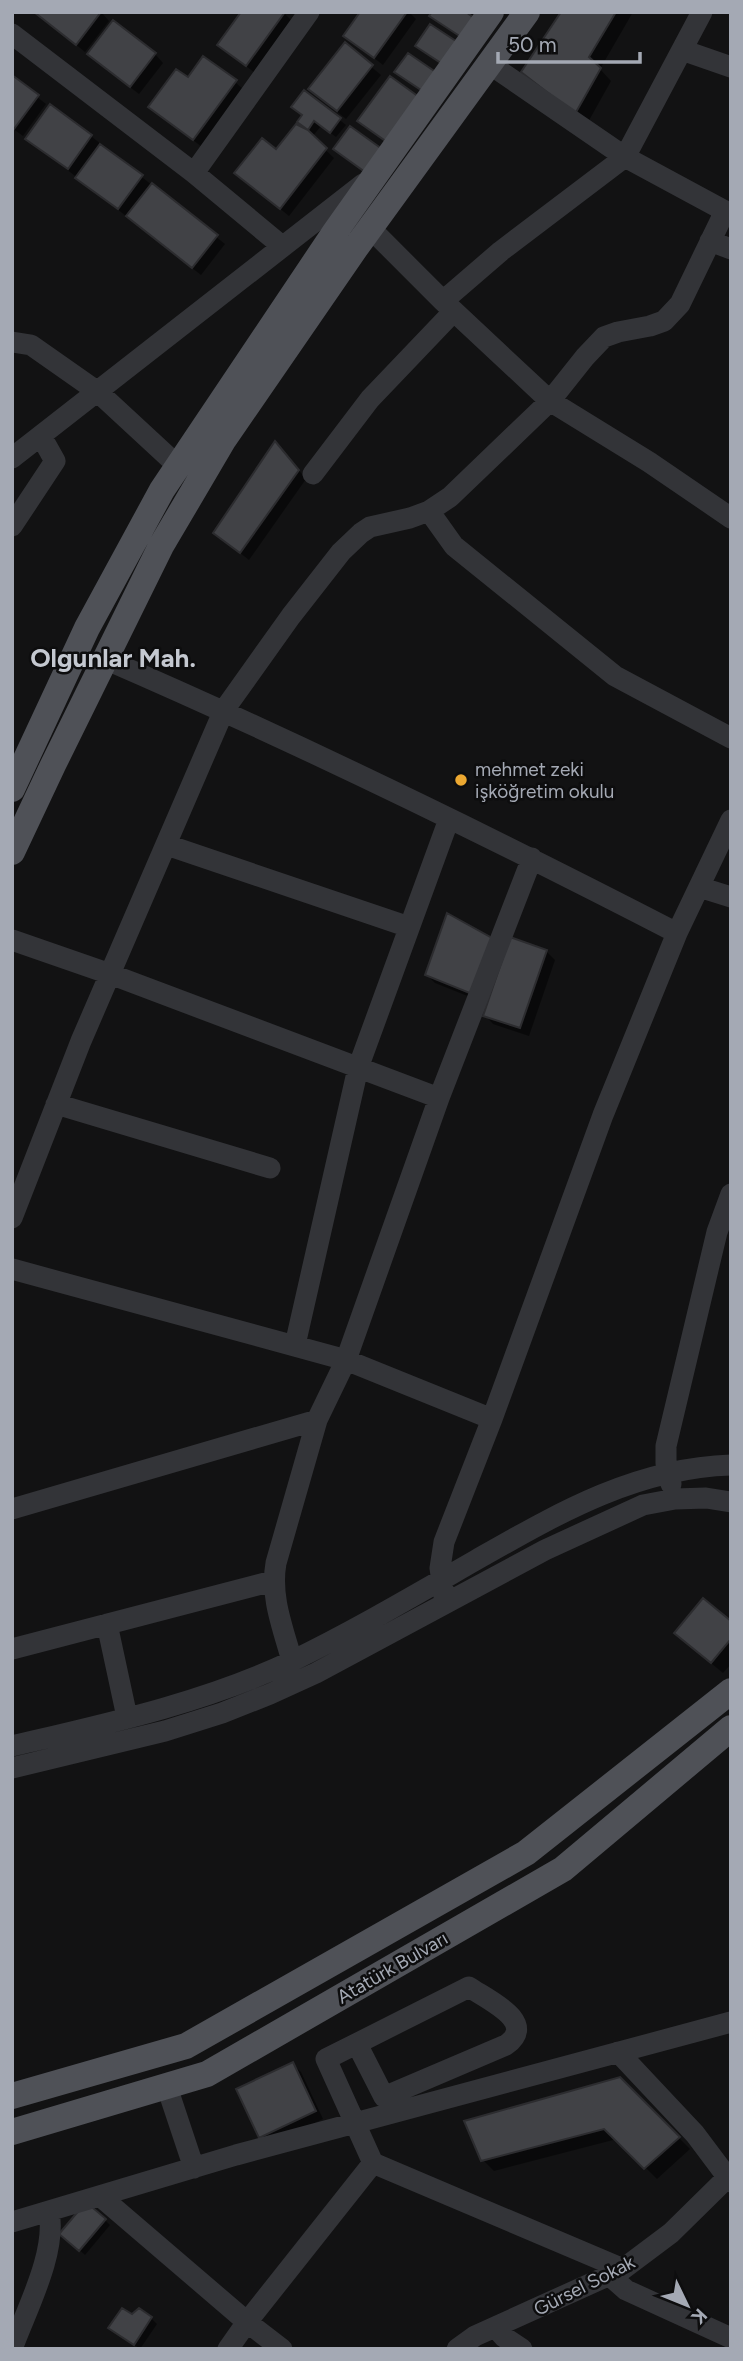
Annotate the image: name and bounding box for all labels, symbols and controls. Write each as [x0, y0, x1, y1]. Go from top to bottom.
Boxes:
scale bar [498, 21, 640, 65]
text: 50 m [508, 32, 557, 57]
district label: Olgunlar Mah. [30, 642, 196, 674]
place label: mehmet zeki işköğretim okulu [475, 758, 614, 803]
marker: mehmet zeki işköğretim okulu [453, 772, 469, 788]
street label: Atatürk Bulvarı [333, 1926, 452, 2008]
street label: Gürsel Sokak [530, 2250, 639, 2321]
north arrow [652, 2270, 722, 2340]
text: K [686, 2304, 712, 2329]

